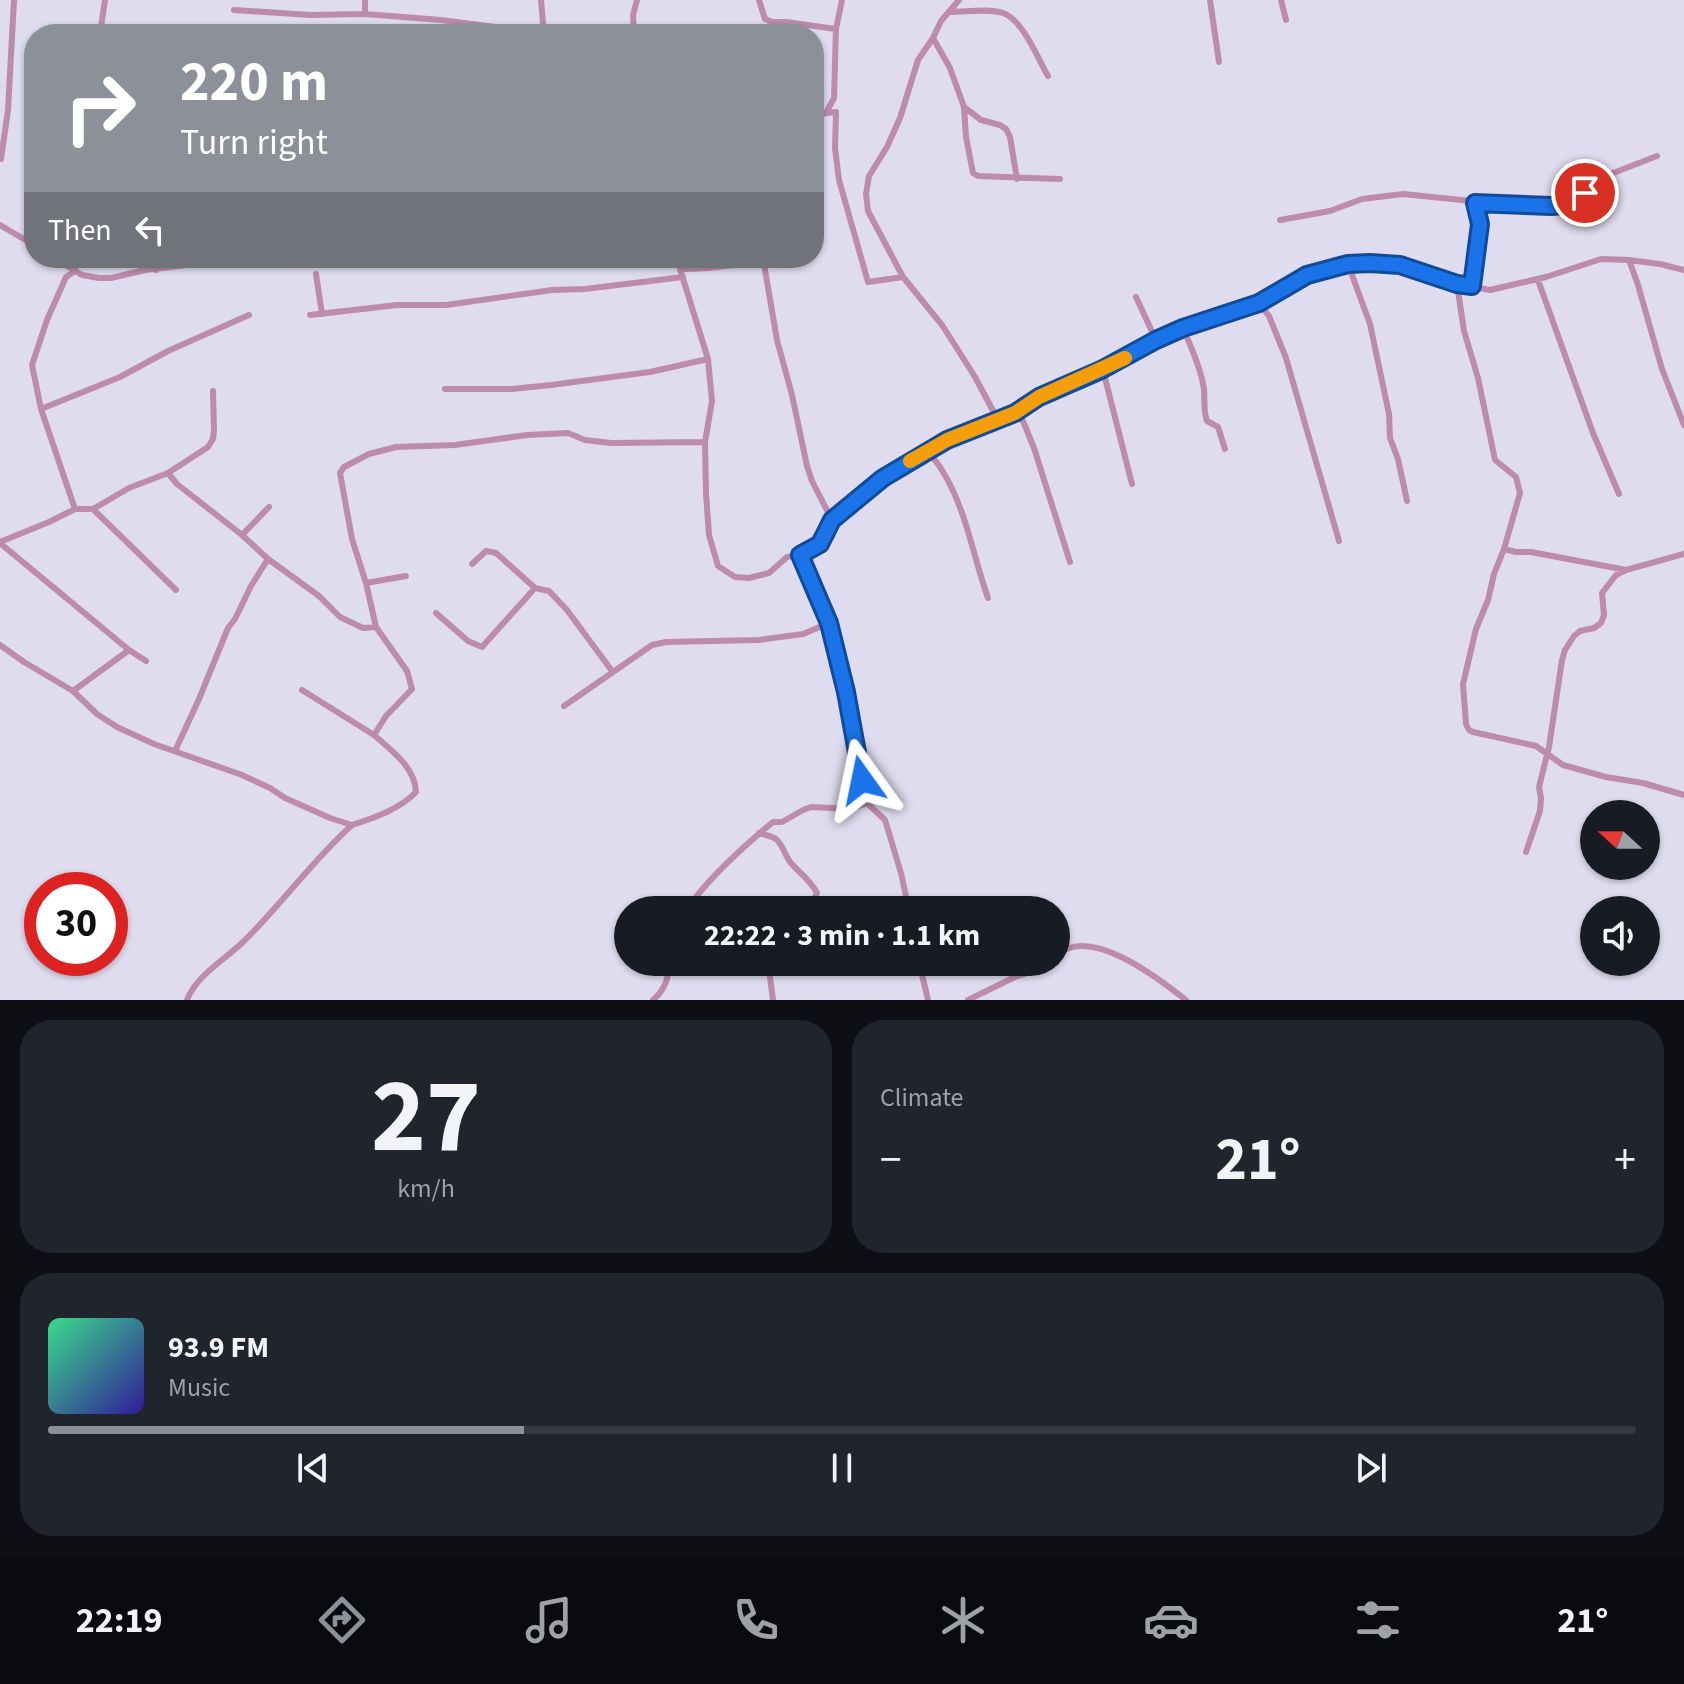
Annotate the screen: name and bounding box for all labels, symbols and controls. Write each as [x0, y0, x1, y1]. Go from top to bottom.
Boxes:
text: 220 m [180, 43, 328, 122]
icon: right [48, 56, 152, 160]
text: Turn right [180, 117, 328, 168]
pin [1551, 159, 1619, 227]
icon: arrive [1563, 171, 1607, 215]
icon: left [128, 208, 172, 252]
text: Then [48, 209, 112, 252]
position arrow [820, 738, 904, 822]
north arrow [1580, 800, 1660, 880]
map controls [1580, 800, 1660, 976]
speed limit sign: 30 [24, 872, 128, 976]
button: sound [1580, 896, 1660, 976]
text: 22:22 · 3 min · 1.1 km [704, 914, 980, 957]
text: 27 [371, 1044, 481, 1192]
text: Climate [880, 1079, 964, 1116]
text: 21° [1215, 1118, 1301, 1203]
text: − [880, 1129, 902, 1192]
text: + [1614, 1129, 1636, 1192]
text: km/h [397, 1170, 455, 1207]
text: 93.9 FM [168, 1326, 269, 1369]
text: Music [168, 1369, 230, 1406]
icon: previous [291, 1446, 335, 1490]
icon: pause [820, 1446, 864, 1490]
icon: next [1349, 1446, 1393, 1490]
icon: directions [314, 1592, 370, 1648]
icon: music [521, 1592, 577, 1648]
icon: phone [728, 1592, 784, 1648]
icon: climate [935, 1592, 991, 1648]
icon: car [1143, 1592, 1199, 1648]
icon: filters [1350, 1592, 1406, 1648]
text: 22:19 [76, 1595, 162, 1646]
text: 21° [1557, 1595, 1608, 1646]

